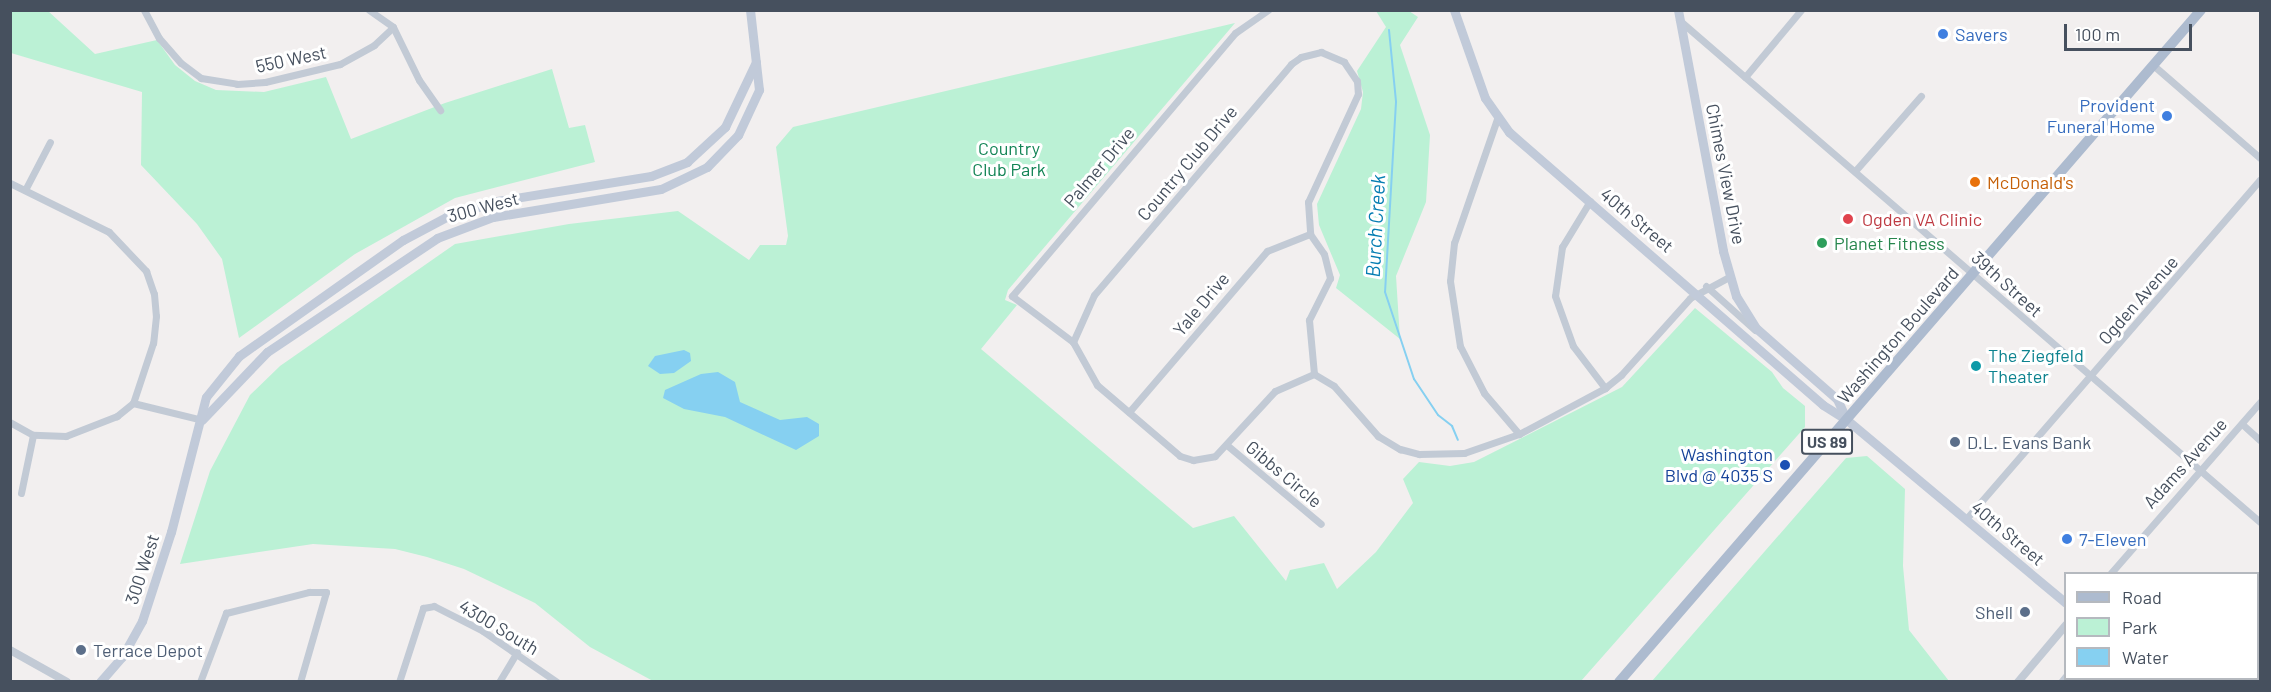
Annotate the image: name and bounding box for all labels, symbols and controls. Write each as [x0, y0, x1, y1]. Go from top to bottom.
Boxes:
scale bar [2067, 12, 2194, 50]
place label: Savers [1955, 23, 2008, 45]
text: 100 m [2075, 23, 2120, 45]
marker: Savers [1936, 27, 1950, 41]
street label: 550 West [254, 41, 328, 77]
place label: Provident Funeral Home [2047, 95, 2155, 138]
street label: Country Club Drive [1133, 101, 1241, 225]
street label: Chimes View Drive [1702, 102, 1750, 246]
marker: Provident Funeral Home [2160, 109, 2174, 123]
street label: Palmer Drive [1059, 122, 1139, 212]
park label: Country Club Park [972, 138, 1046, 180]
place label: McDonald's [1987, 171, 2074, 193]
water label: Burch Creek [1360, 174, 1390, 278]
marker: McDonald's [1968, 175, 1982, 189]
street label: 40th Street [1596, 183, 1678, 257]
street label: 300 West [445, 187, 521, 227]
place label: Ogden VA Clinic [1862, 208, 1982, 230]
marker: Ogden VA Clinic [1839, 210, 1857, 228]
place label: Planet Fitness [1834, 232, 1945, 254]
marker: Planet Fitness [1815, 236, 1829, 250]
street label: 39th Street [1967, 247, 2047, 321]
street label: Ogden Avenue [2094, 251, 2182, 349]
street label: Washington Boulevard [1833, 262, 1963, 408]
street label: Yale Drive [1168, 268, 1234, 340]
place label: The Ziegfeld Theater [1988, 345, 2084, 388]
marker: The Ziegfeld Theater [1969, 359, 1983, 373]
street label: Adams Avenue [2139, 413, 2231, 513]
road number: US 89 [1800, 429, 1854, 455]
place label: D.L. Evans Bank [1967, 431, 2091, 453]
marker: D.L. Evans Bank [1948, 435, 1962, 449]
street label: Gibbs Circle [1242, 436, 1326, 512]
place label: Washington Blvd @ 4035 S [1665, 444, 1773, 486]
marker: Washington Blvd @ 4035 S [1778, 458, 1792, 472]
street label: 40th Street [1967, 496, 2049, 570]
place label: 7-Eleven [2079, 528, 2147, 550]
street label: 300 West [120, 531, 164, 607]
marker: 7-Eleven [2060, 532, 2074, 546]
legend [2064, 572, 2259, 680]
text: Road [2122, 586, 2162, 608]
street label: 4300 South [455, 595, 543, 659]
place label: Shell [1975, 601, 2013, 623]
marker: Shell [2018, 605, 2032, 619]
text: Park [2122, 616, 2157, 638]
place label: Terrace Depot [93, 639, 203, 661]
marker: Terrace Depot [74, 643, 88, 657]
text: Water [2122, 646, 2169, 668]

